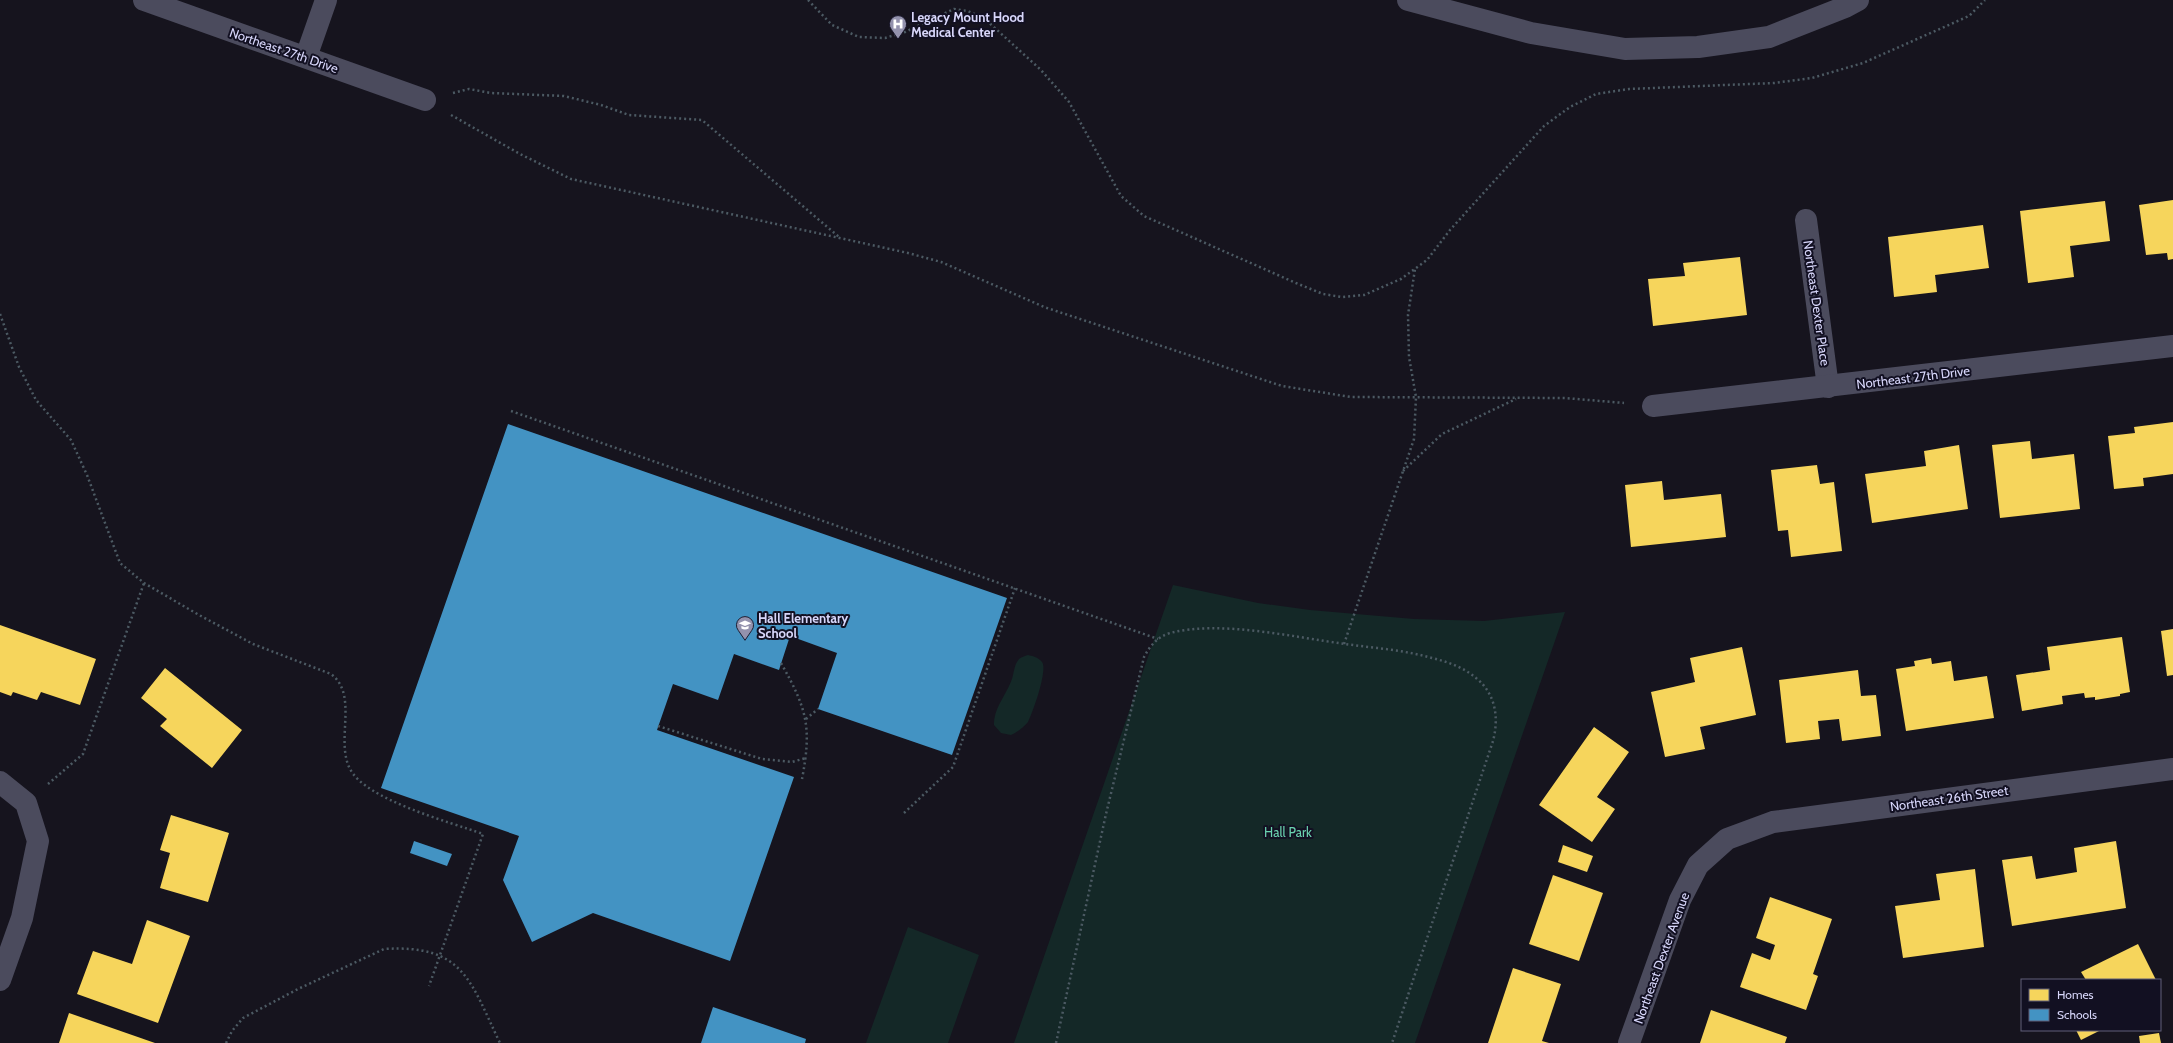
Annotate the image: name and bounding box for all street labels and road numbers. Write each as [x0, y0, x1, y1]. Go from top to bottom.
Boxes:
street label: Northeast 27th Drive [227, 24, 341, 76]
street label: Northeast Dexter Place [1800, 239, 1834, 367]
street label: Northeast 27th Drive [1855, 362, 1971, 392]
street label: Northeast 26th Street [1889, 782, 2010, 814]
street label: Northeast Dexter Avenue [1630, 890, 1692, 1026]

